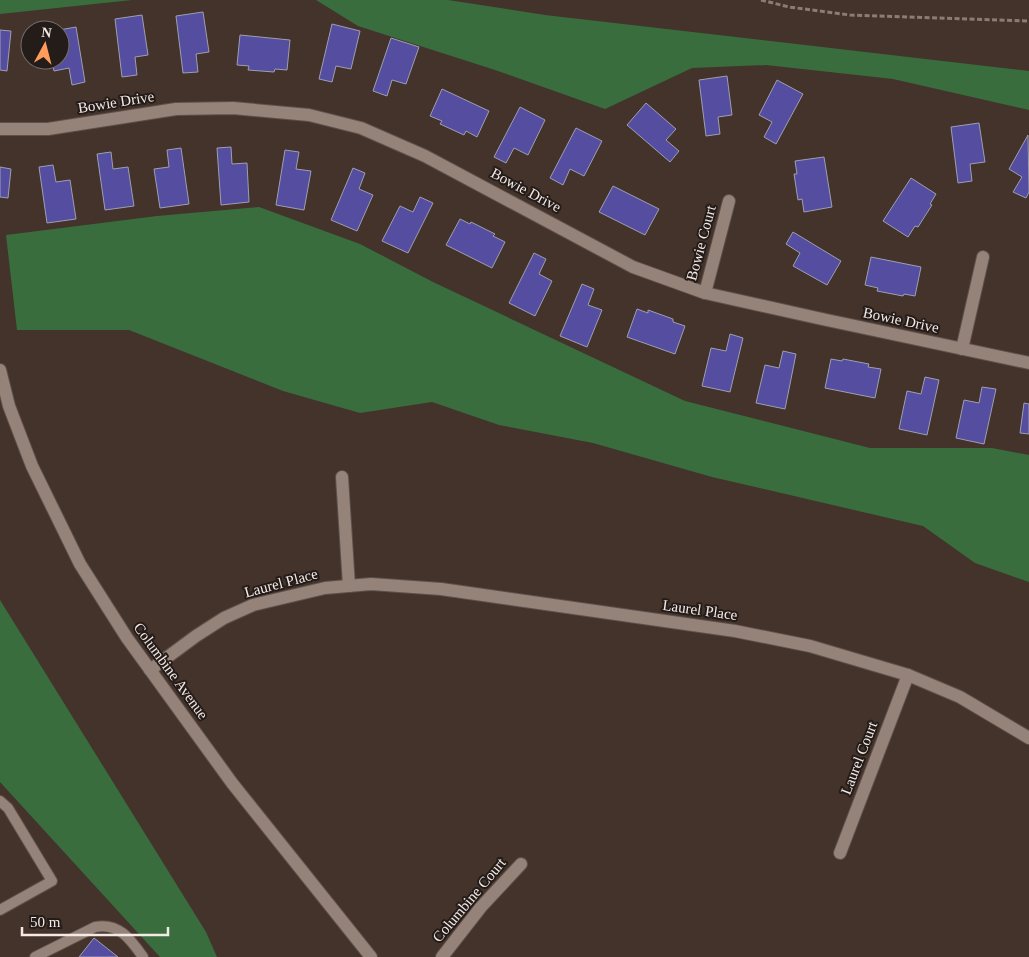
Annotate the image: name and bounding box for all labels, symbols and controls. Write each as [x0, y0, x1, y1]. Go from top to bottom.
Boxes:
north arrow [20, 20, 70, 70]
text: N [41, 25, 52, 41]
street label: Bowie Drive [77, 88, 156, 116]
street label: Bowie Drive [488, 165, 564, 215]
street label: Bowie Court [683, 203, 719, 282]
street label: Bowie Drive [862, 304, 941, 336]
street label: Laurel Place [243, 565, 320, 600]
street label: Laurel Place [662, 597, 739, 623]
street label: Columbine Avenue [131, 620, 212, 723]
street label: Laurel Court [838, 718, 881, 797]
street label: Columbine Court [429, 854, 509, 945]
scale bar [22, 904, 169, 936]
text: 50 m [30, 914, 61, 930]

